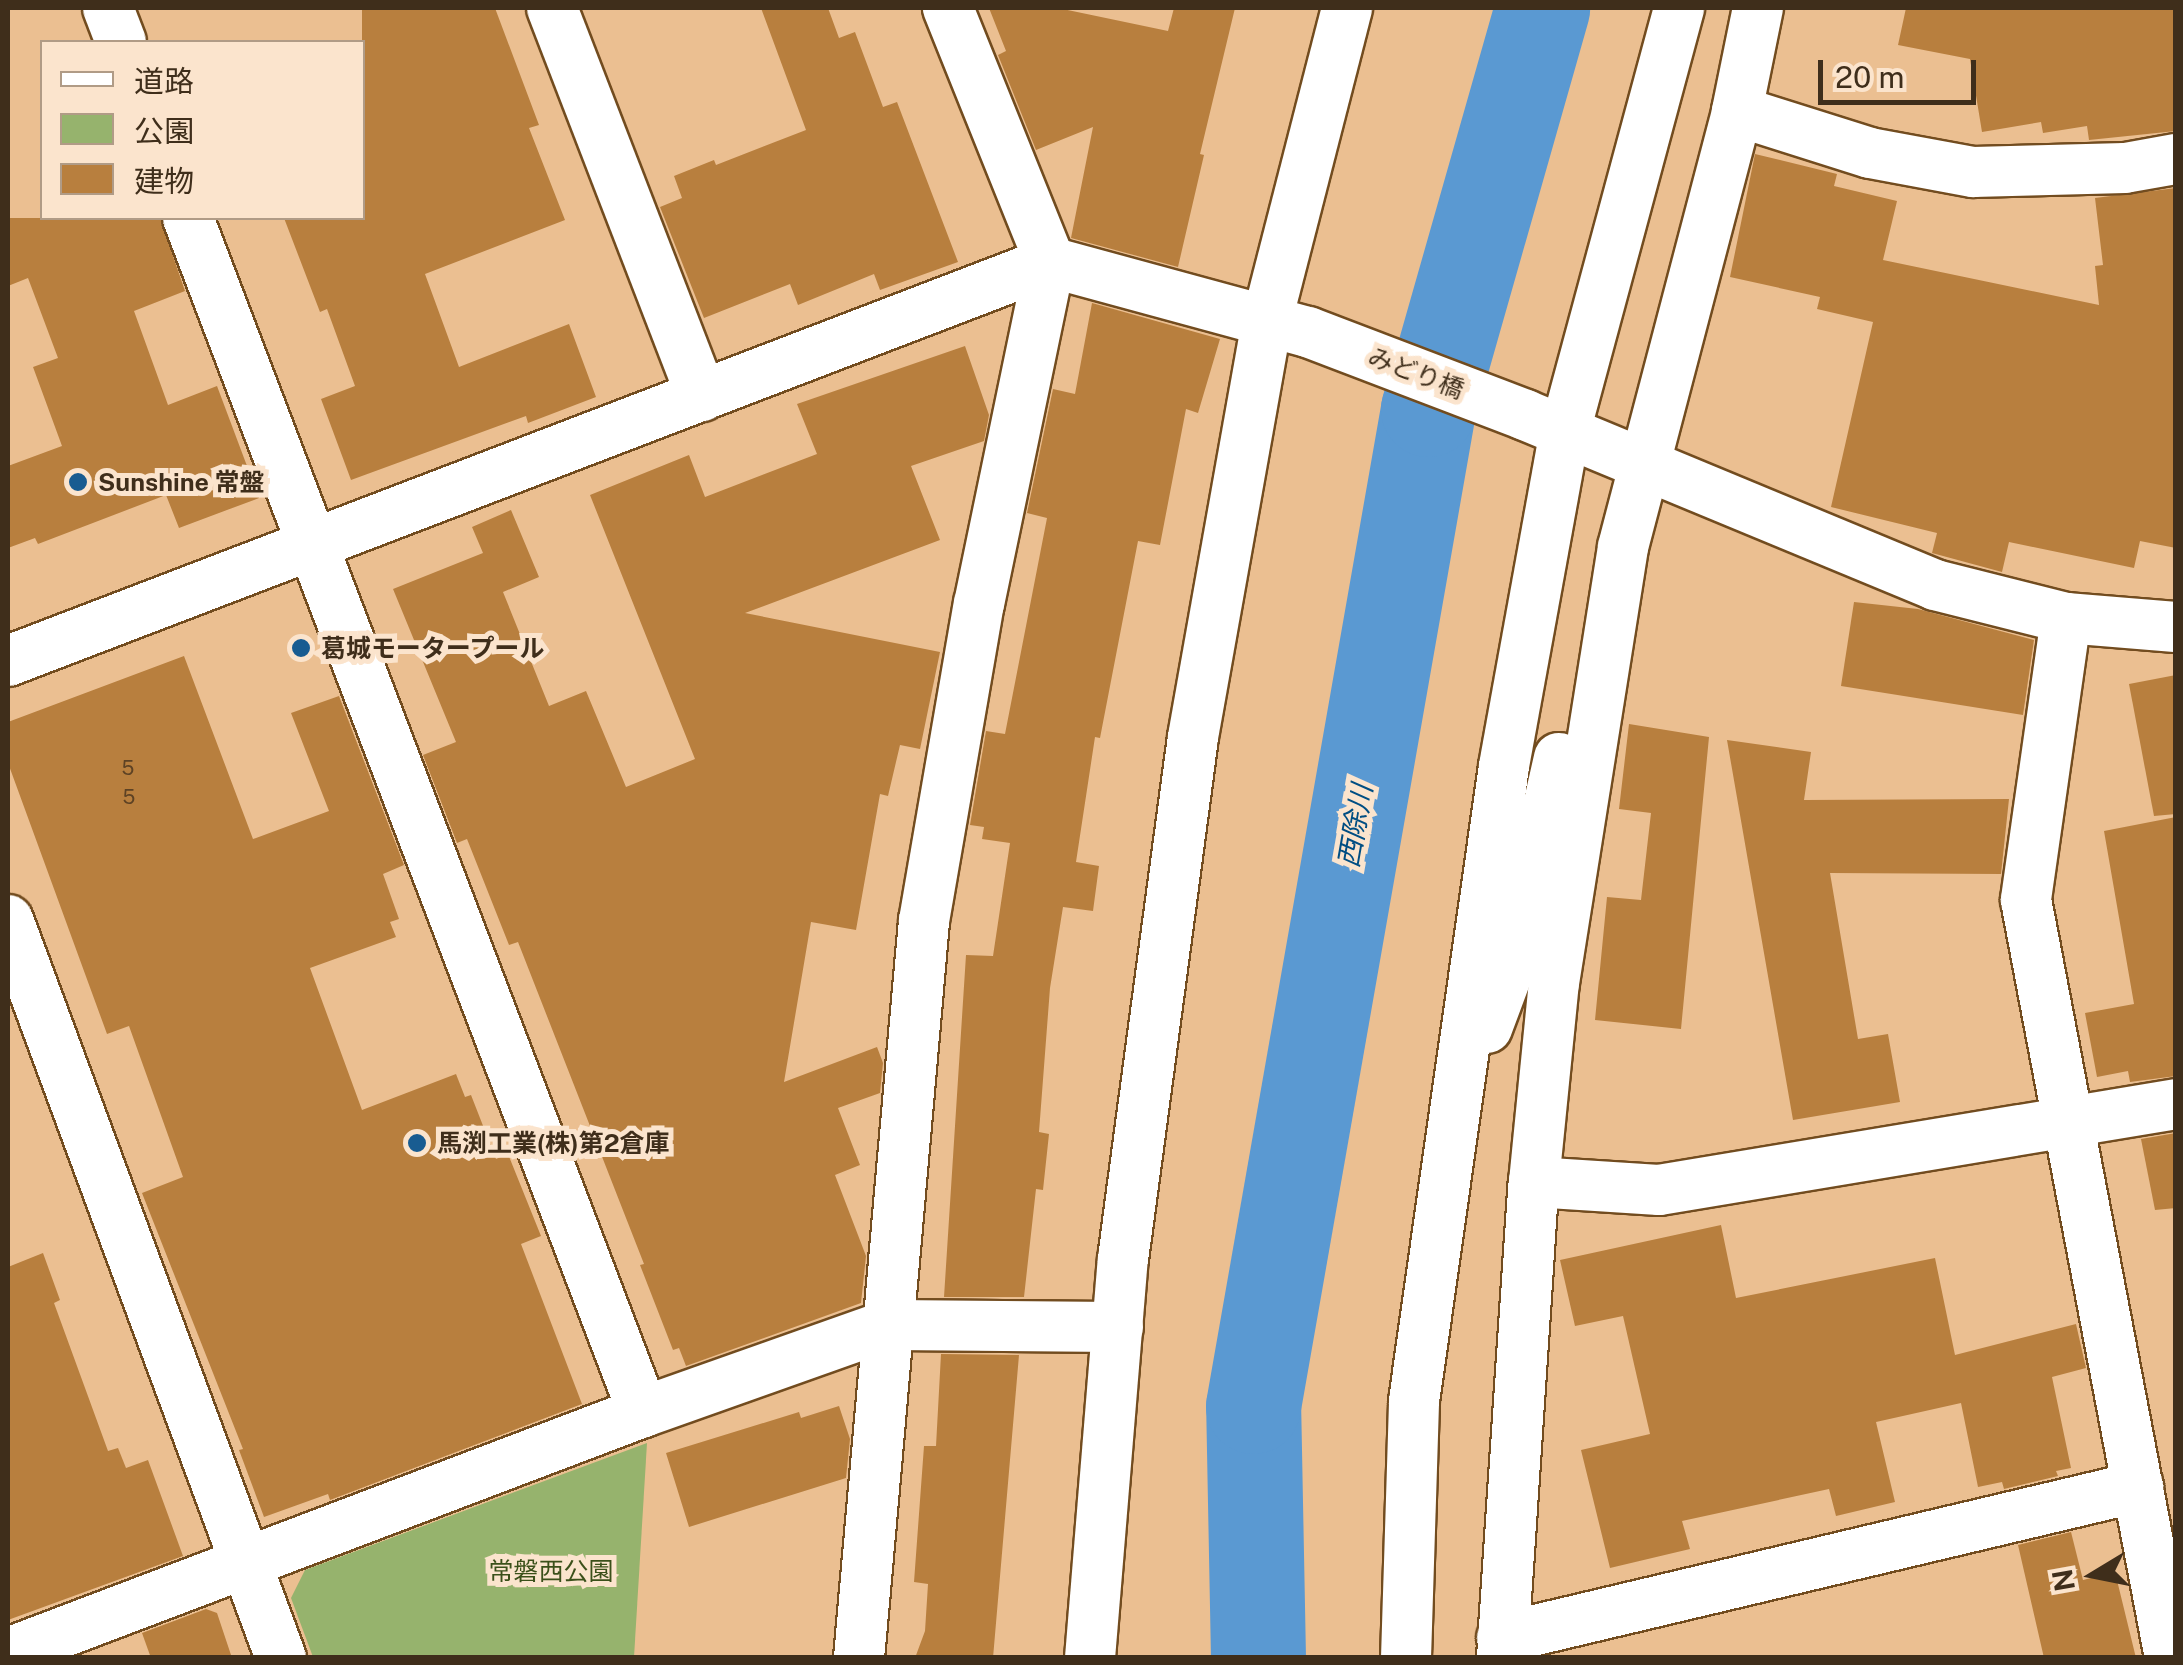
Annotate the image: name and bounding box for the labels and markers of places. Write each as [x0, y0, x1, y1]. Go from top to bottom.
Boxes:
place label: Sunshine 常盤 [98, 467, 265, 497]
marker: Sunshine 常盤 [67, 471, 89, 493]
place label: 葛城モータープール [321, 633, 546, 663]
marker: 葛城モータープール [290, 637, 312, 659]
place label: 馬渕工業(株)第2倉庫 [437, 1128, 670, 1158]
marker: 馬渕工業(株)第2倉庫 [406, 1132, 428, 1154]

